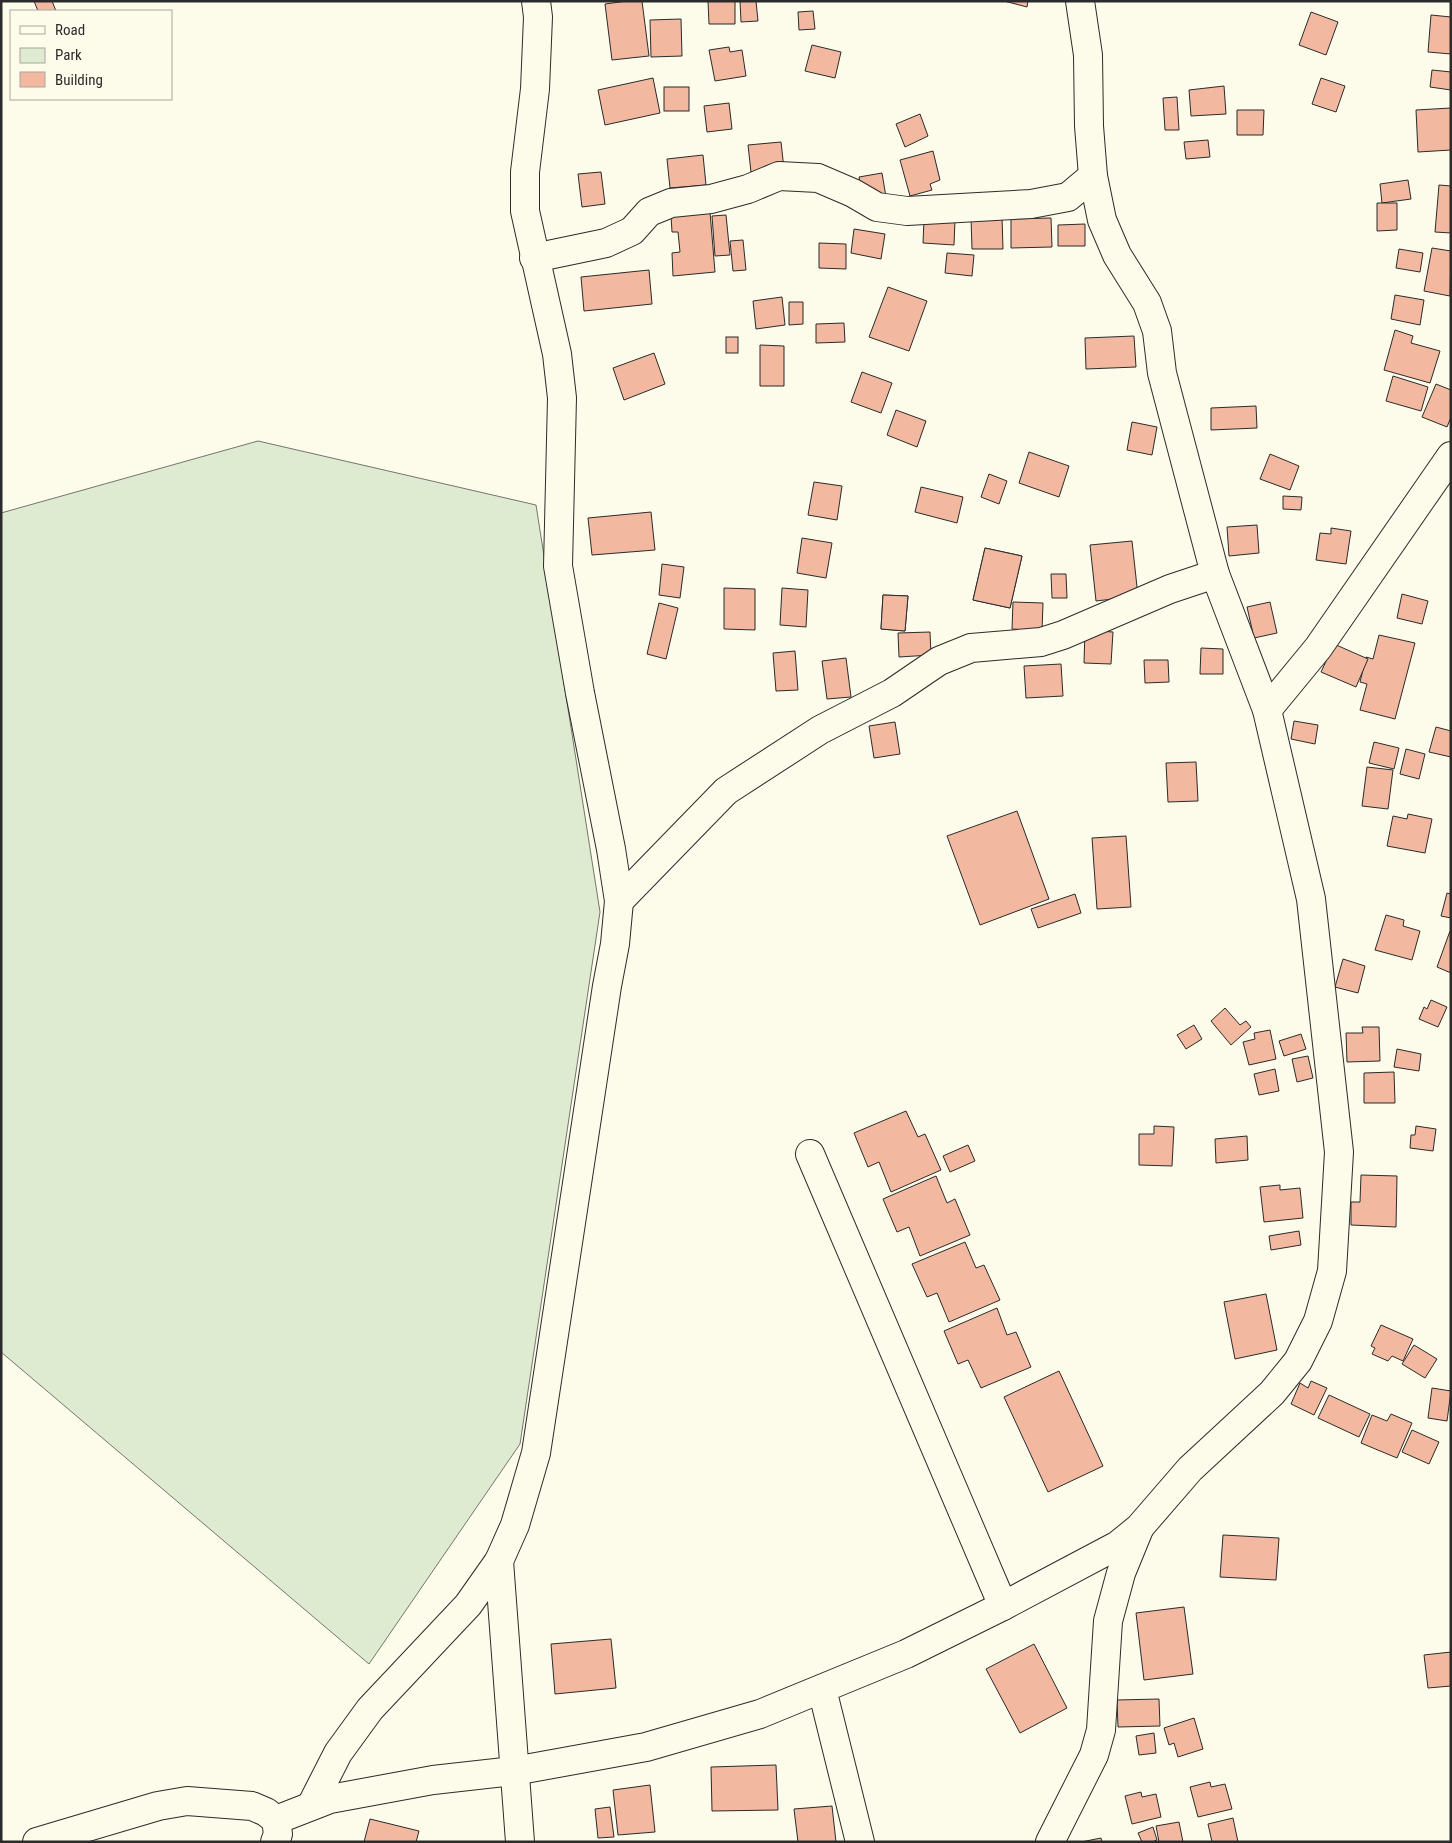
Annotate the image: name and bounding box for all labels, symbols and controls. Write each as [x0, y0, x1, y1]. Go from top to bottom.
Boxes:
legend [10, 10, 172, 100]
text: Road [55, 21, 85, 39]
text: Park [55, 46, 82, 64]
text: Building [55, 71, 103, 89]

